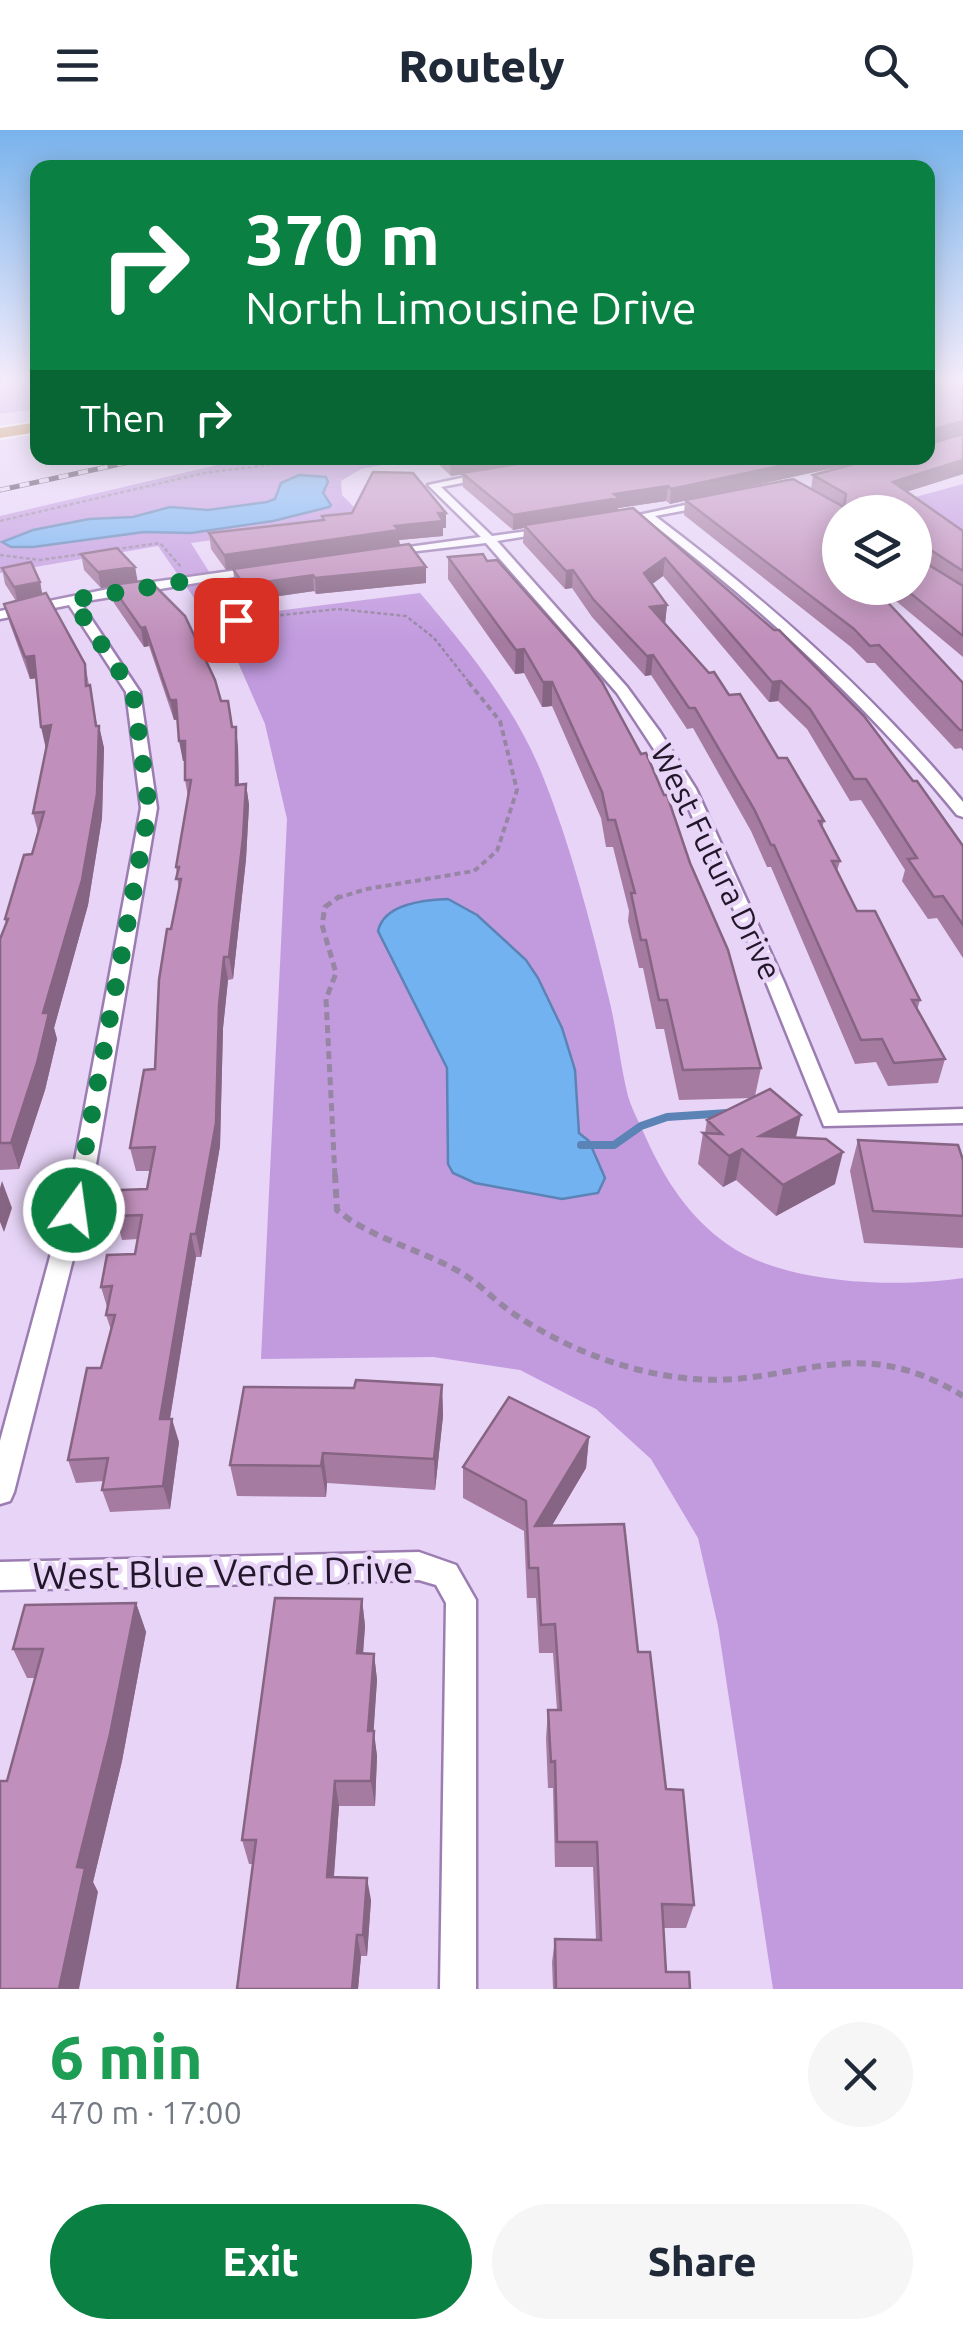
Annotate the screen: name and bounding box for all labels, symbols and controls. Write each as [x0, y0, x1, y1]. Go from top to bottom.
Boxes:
icon: menu [50, 38, 105, 93]
icon: search [858, 38, 913, 93]
text: Routely [398, 40, 565, 91]
icon: right [80, 200, 210, 330]
text: 370 m [245, 200, 440, 278]
text: North Limousine Drive [245, 282, 697, 333]
icon: right [186, 390, 241, 445]
text: Then [80, 397, 166, 439]
map controls [822, 495, 932, 605]
button: layers [822, 495, 932, 605]
pin [194, 578, 279, 663]
icon: arrive [209, 593, 264, 648]
street label: West Futura Drive [644, 738, 790, 985]
position arrow [22, 1158, 126, 1262]
street label: West Blue Verde Drive [32, 1548, 414, 1596]
button: close [808, 2022, 913, 2127]
text: 6 min [50, 2023, 203, 2090]
text: 470 m · 17:00 [50, 2094, 242, 2130]
button: Exit [50, 2204, 472, 2319]
button: Share [492, 2204, 913, 2319]

